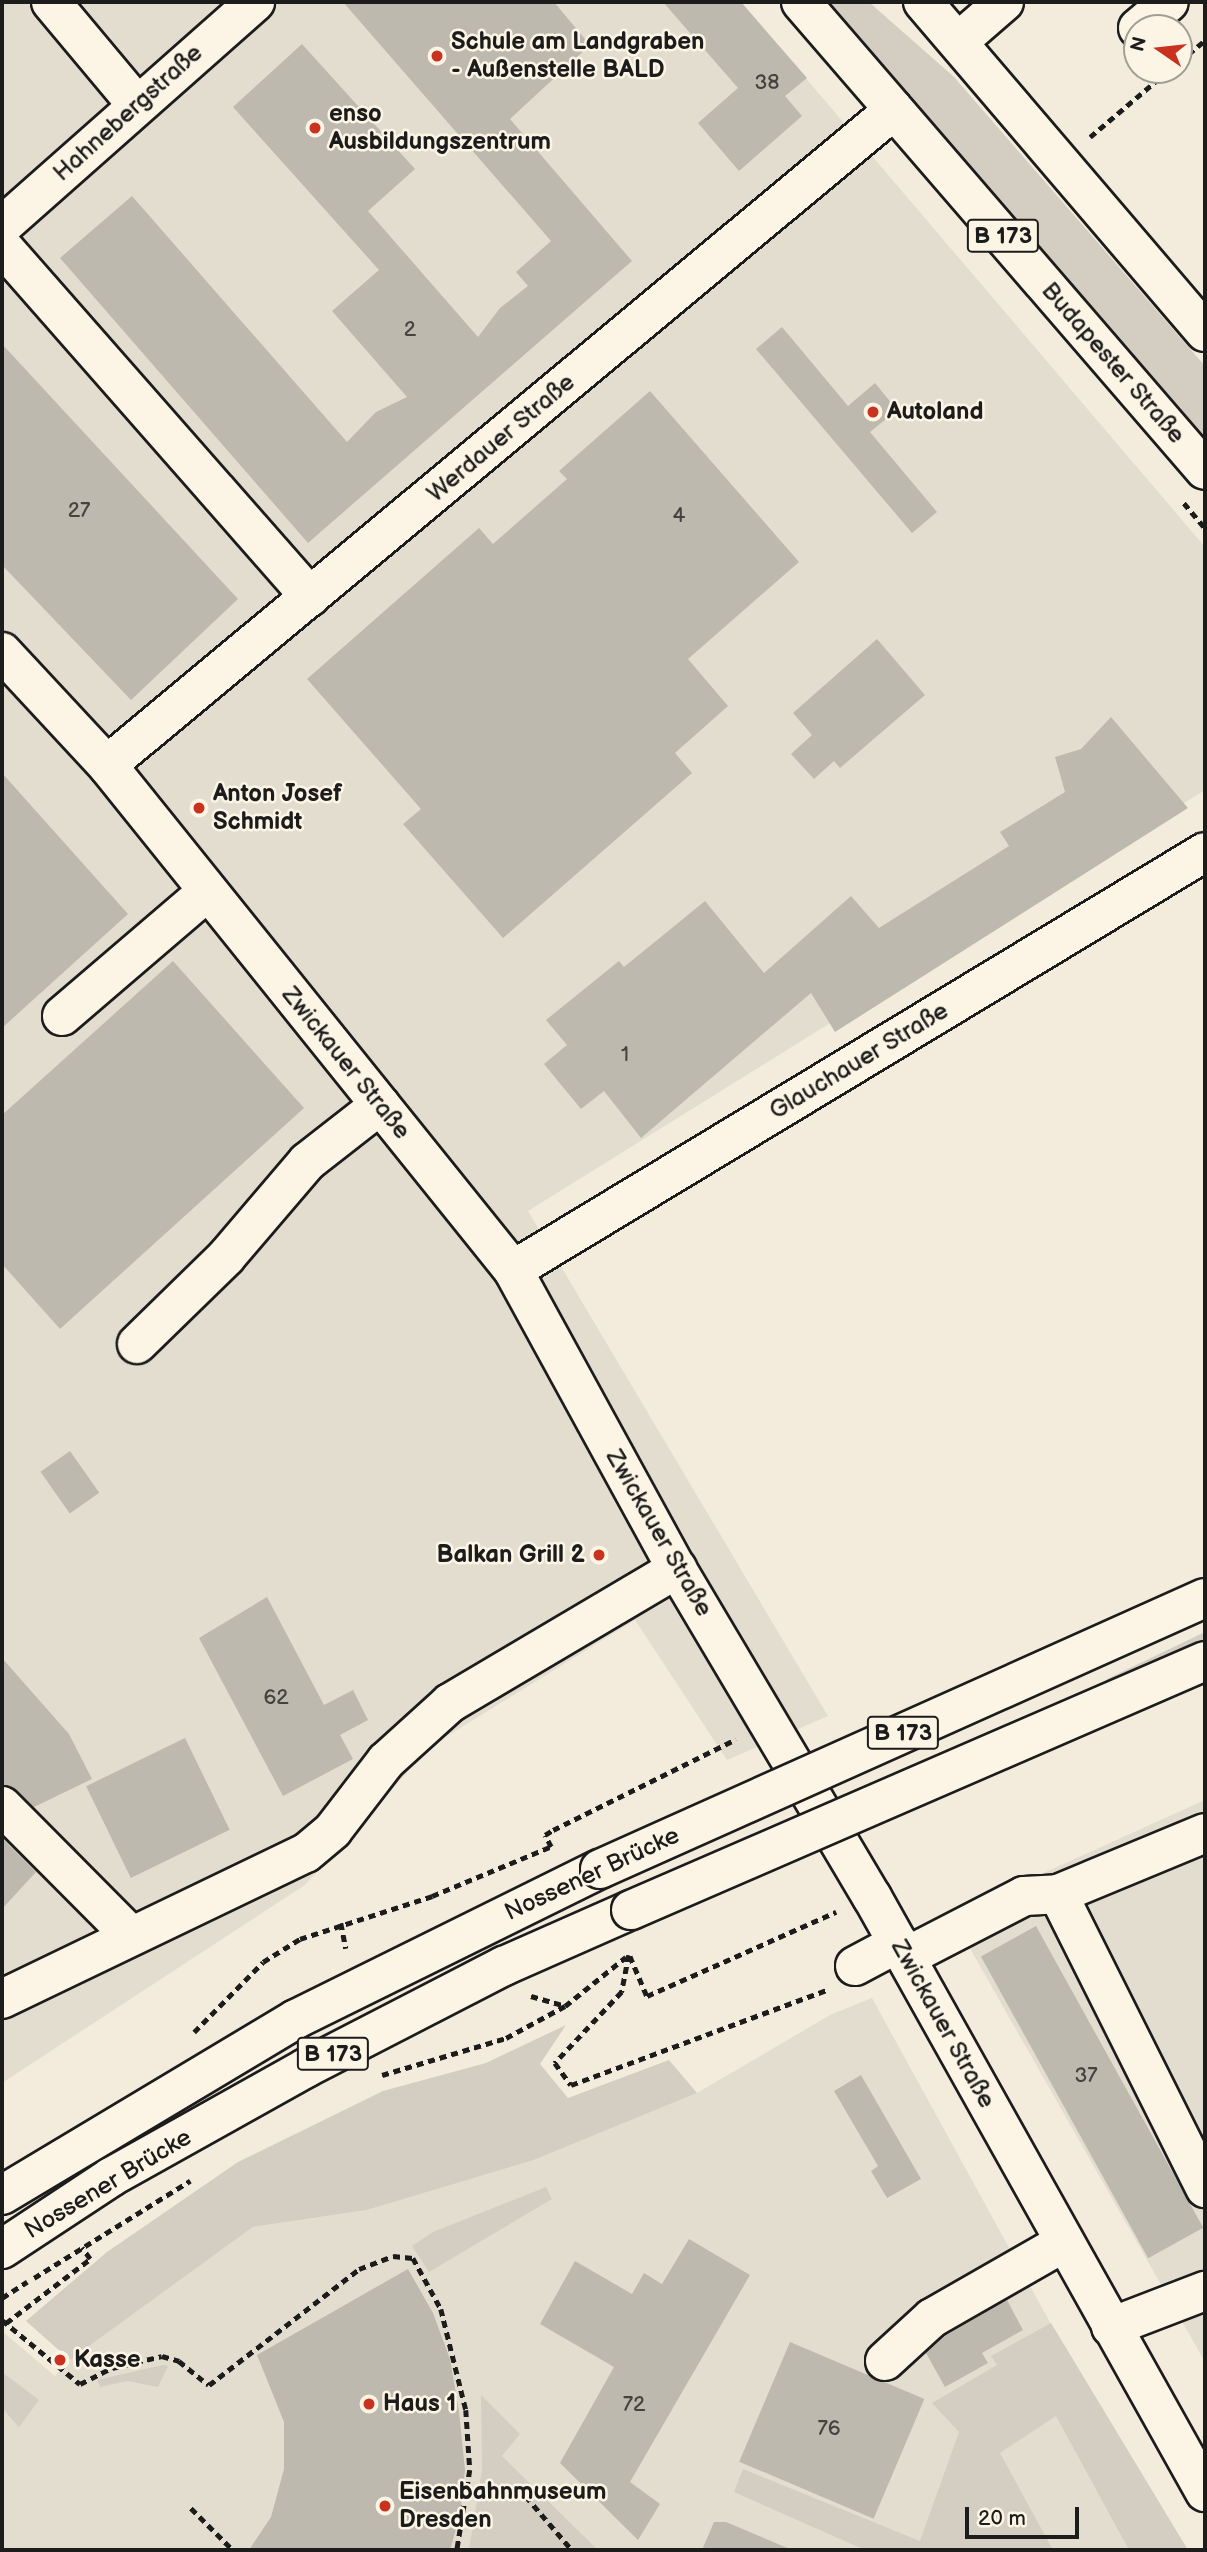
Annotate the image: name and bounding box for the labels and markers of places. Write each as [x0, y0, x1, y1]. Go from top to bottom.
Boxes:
place label: Schule am Landgraben - Außenstelle BALD [451, 28, 705, 84]
marker: Schule am Landgraben - Außenstelle BALD [429, 48, 445, 64]
place label: enso Ausbildungszentrum [329, 100, 551, 156]
marker: enso Ausbildungszentrum [307, 120, 323, 136]
place label: Autoland [887, 398, 983, 426]
marker: Autoland [865, 404, 881, 420]
place label: Anton Josef Schmidt [213, 780, 342, 836]
marker: Anton Josef Schmidt [191, 800, 207, 816]
place label: Balkan Grill 2 [437, 1541, 585, 1569]
marker: Balkan Grill 2 [591, 1547, 607, 1563]
place label: Kasse [74, 2346, 141, 2374]
marker: Kasse [52, 2352, 68, 2368]
place label: Haus 1 [383, 2390, 456, 2418]
marker: Haus 1 [361, 2396, 377, 2412]
place label: Eisenbahnmuseum Dresden [399, 2478, 606, 2534]
marker: Eisenbahnmuseum Dresden [377, 2498, 393, 2514]

